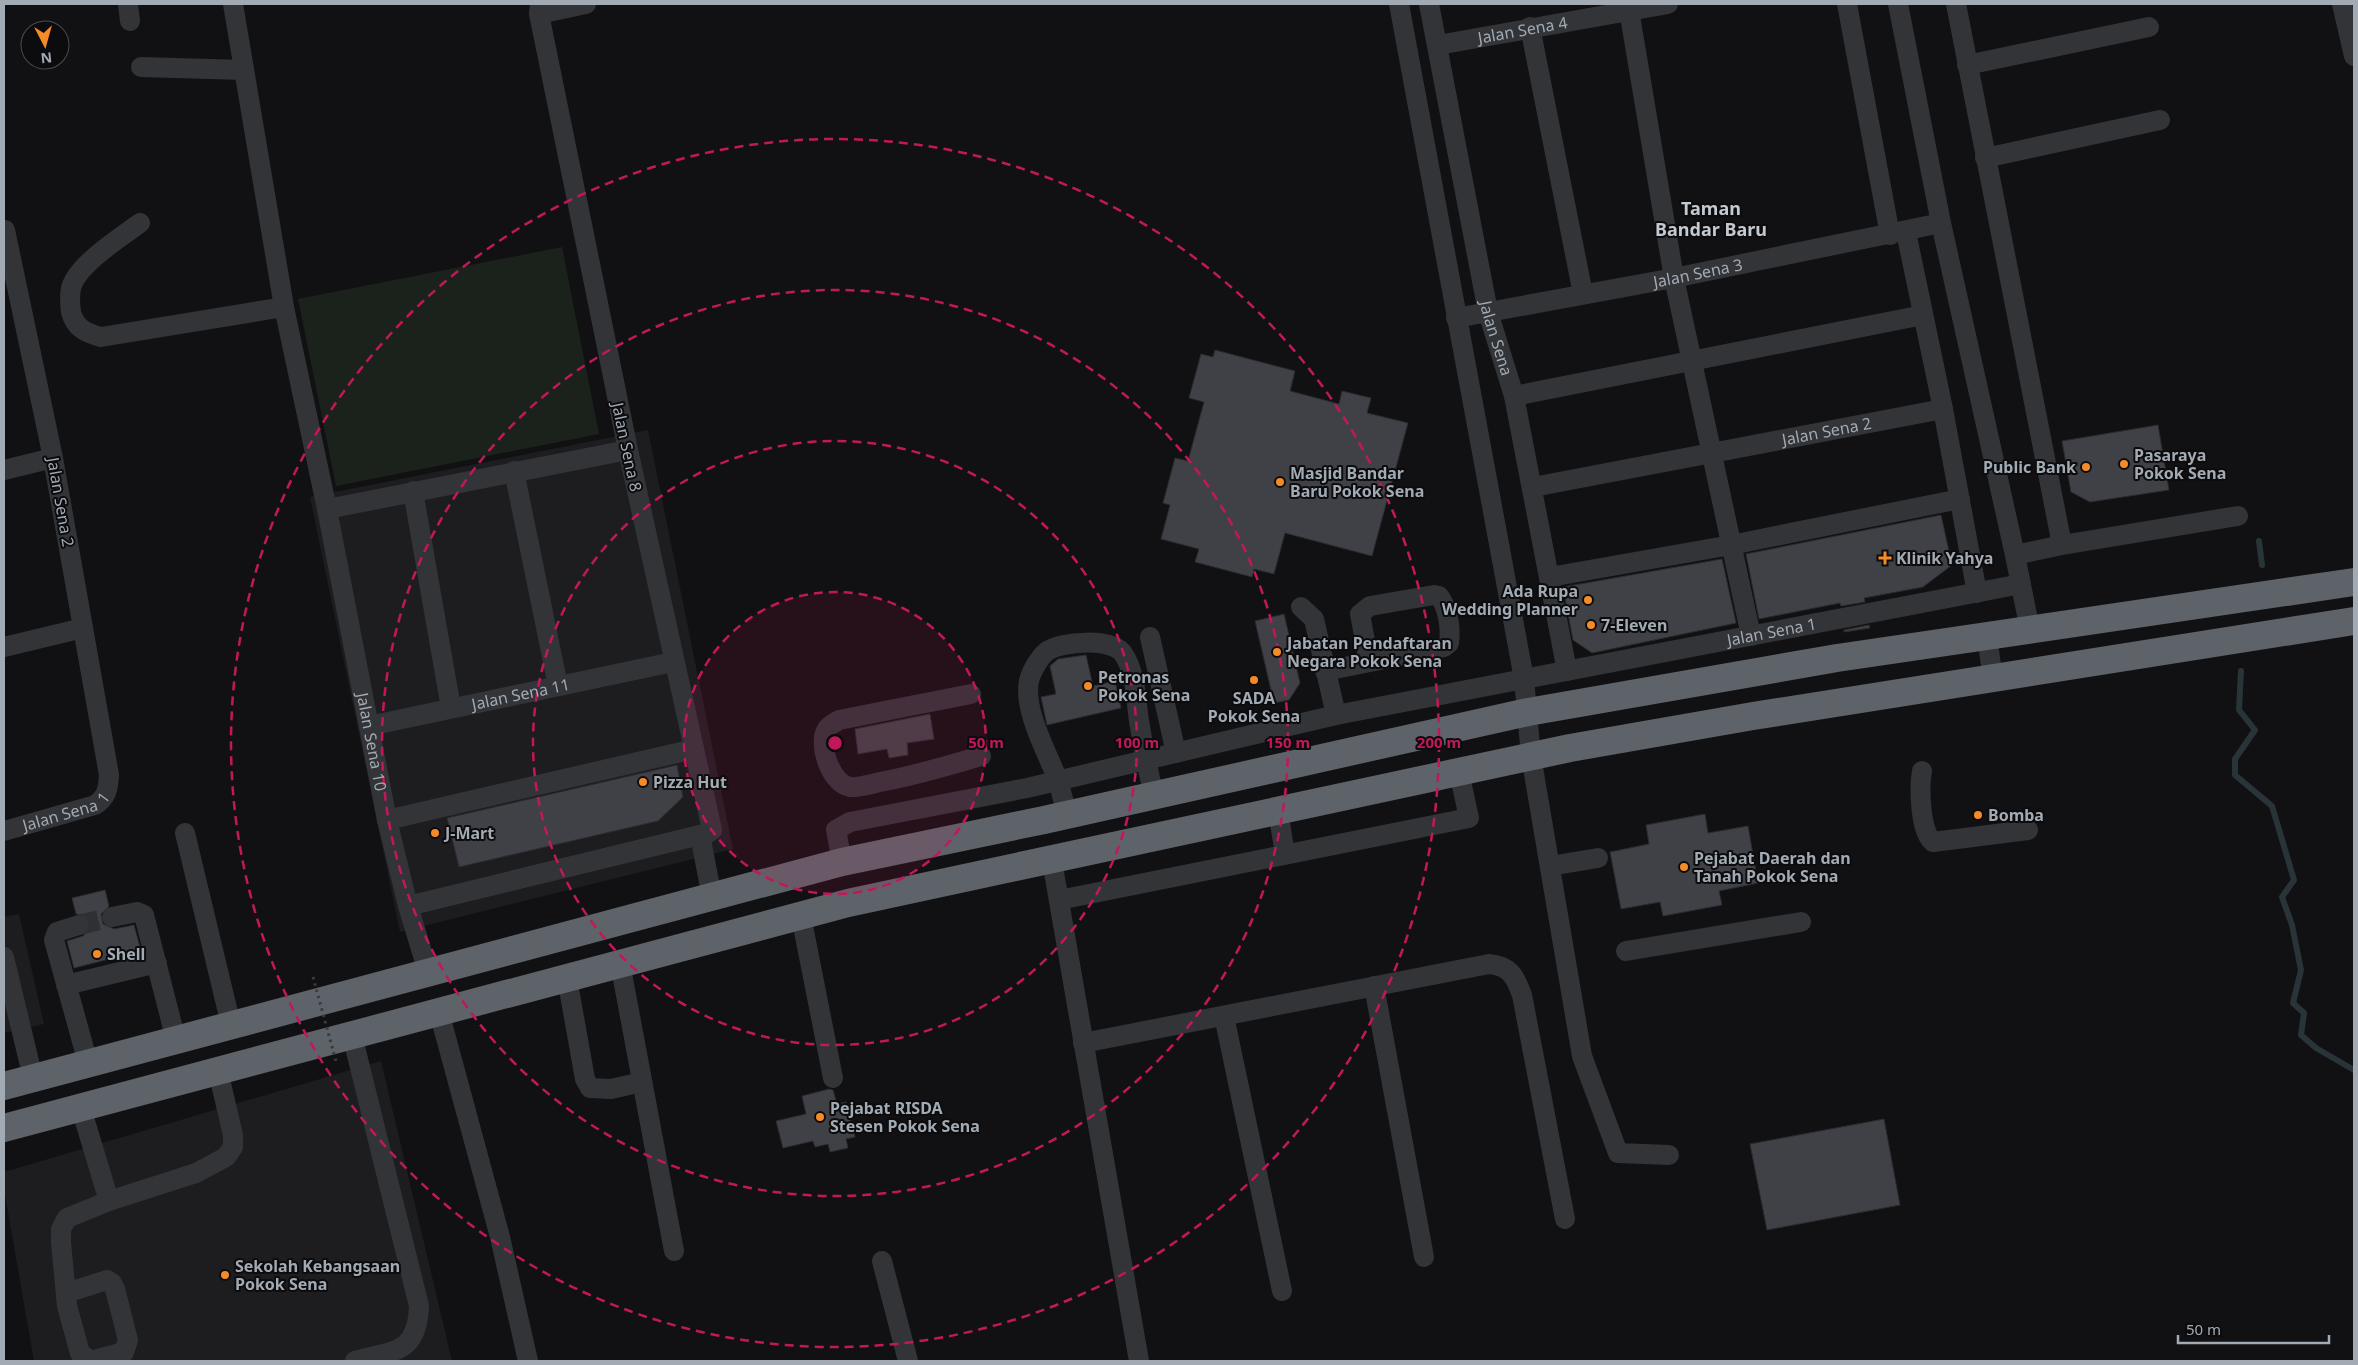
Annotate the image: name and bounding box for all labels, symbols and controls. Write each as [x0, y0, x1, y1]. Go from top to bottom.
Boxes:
street label: Jalan Sena 4 [1474, 11, 1569, 49]
north arrow [20, 20, 70, 70]
text: N [40, 48, 53, 68]
district label: Taman Bandar Baru [1655, 196, 1767, 241]
street label: Jalan Sena 3 [1649, 253, 1744, 293]
street label: Jalan Sena [1475, 297, 1518, 378]
street label: Jalan Sena 8 [606, 399, 647, 494]
street label: Jalan Sena 2 [1778, 412, 1873, 451]
place label: Pasaraya Pokok Sena [2134, 444, 2226, 484]
street label: Jalan Sena 2 [42, 454, 80, 548]
place label: Public Bank [1983, 456, 2076, 478]
marker: Pasaraya Pokok Sena [2118, 458, 2130, 470]
marker: Public Bank [2080, 461, 2092, 473]
place label: Masjid Bandar Baru Pokok Sena [1290, 462, 1424, 502]
marker: Masjid Bandar Baru Pokok Sena [1274, 476, 1286, 488]
place label: Klinik Yahya [1896, 547, 1993, 569]
marker: Klinik Yahya [1878, 551, 1892, 565]
place label: Ada Rupa Wedding Planner [1442, 580, 1578, 620]
marker: Ada Rupa Wedding Planner [1582, 594, 1594, 606]
street label: Jalan Sena 1 [1723, 612, 1818, 651]
place label: 7-Eleven [1601, 614, 1667, 636]
marker: 7-Eleven [1585, 619, 1597, 631]
place label: Jabatan Pendaftaran Negara Pokok Sena [1285, 632, 1452, 672]
marker: Jabatan Pendaftaran Negara Pokok Sena [1271, 646, 1283, 658]
place label: Petronas Pokok Sena [1098, 666, 1190, 706]
street label: Jalan Sena 11 [468, 673, 572, 716]
marker: SADA Pokok Sena [1248, 674, 1260, 686]
marker: Petronas Pokok Sena [1082, 680, 1094, 692]
place label: SADA Pokok Sena [1208, 687, 1300, 727]
street label: Jalan Sena 10 [351, 689, 392, 793]
text: 50 m [968, 732, 1004, 752]
text: 100 m [1115, 732, 1159, 752]
text: 150 m [1266, 732, 1310, 752]
text: 200 m [1417, 732, 1461, 752]
centre of rings [826, 734, 844, 752]
place label: Pizza Hut [653, 771, 727, 793]
marker: Pizza Hut [637, 776, 649, 788]
street label: Jalan Sena 1 [18, 787, 115, 837]
place label: Bomba [1988, 804, 2044, 826]
marker: Bomba [1972, 809, 1984, 821]
place label: J-Mart [443, 822, 494, 844]
marker: J-Mart [429, 827, 441, 839]
place label: Pejabat Daerah dan Tanah Pokok Sena [1694, 847, 1851, 887]
marker: Pejabat Daerah dan Tanah Pokok Sena [1678, 861, 1690, 873]
place label: Shell [107, 943, 145, 965]
marker: Shell [91, 948, 103, 960]
place label: Pejabat RISDA Stesen Pokok Sena [830, 1097, 980, 1137]
marker: Pejabat RISDA Stesen Pokok Sena [814, 1111, 826, 1123]
place label: Sekolah Kebangsaan Pokok Sena [235, 1255, 400, 1295]
marker: Sekolah Kebangsaan Pokok Sena [219, 1269, 231, 1281]
scale bar [2178, 1312, 2329, 1344]
text: 50 m [2186, 1319, 2221, 1339]

